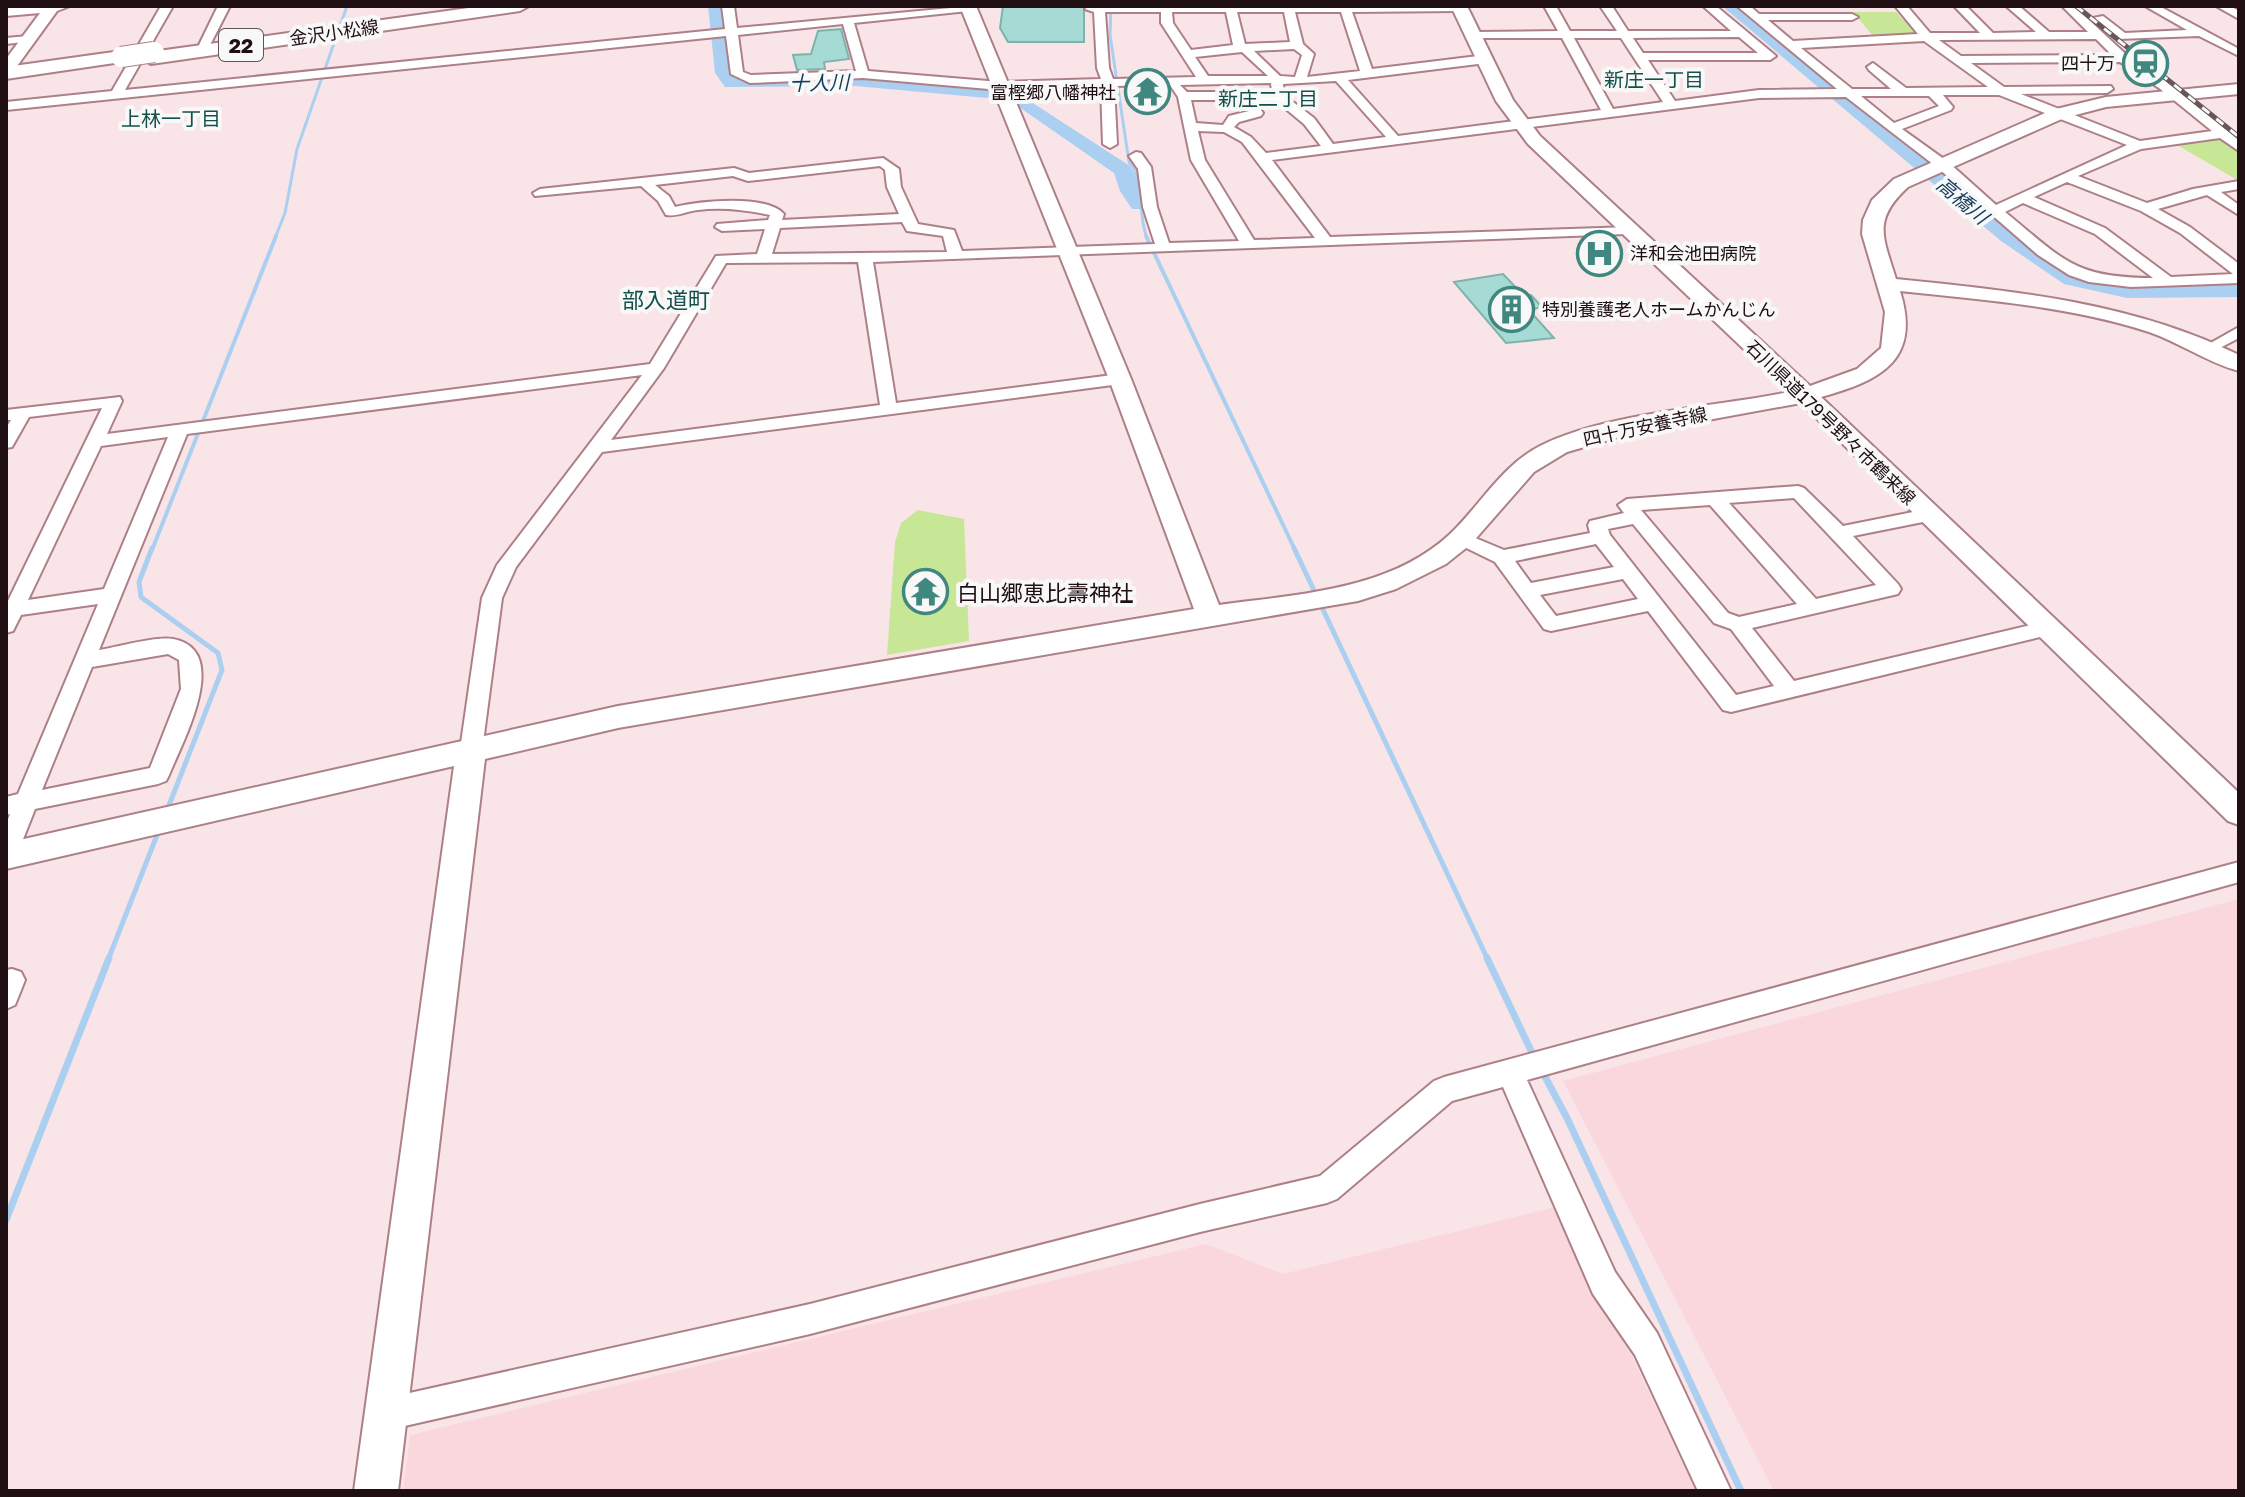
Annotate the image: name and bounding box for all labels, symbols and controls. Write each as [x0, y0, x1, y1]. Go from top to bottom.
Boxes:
street label: 金沢小松線 [288, 15, 380, 49]
road number: 22 [219, 29, 263, 61]
station icon: 四十万 [2122, 39, 2170, 87]
place label: 四十万 [2061, 52, 2115, 74]
district label: 新庄一丁目 [1604, 67, 1704, 91]
temple icon: 富樫郷八幡神社 [1123, 68, 1171, 116]
water label: 十人川 [789, 69, 851, 95]
place label: 富樫郷八幡神社 [990, 81, 1116, 103]
district label: 新庄二丁目 [1218, 86, 1318, 110]
district label: 上林一丁目 [121, 106, 221, 130]
water label: 高橋川 [1932, 172, 1995, 230]
hospital icon: 洋和会池田病院 [1575, 229, 1623, 277]
place label: 洋和会池田病院 [1630, 242, 1756, 264]
building icon: 特別養護老人ホームかんじん [1487, 285, 1535, 333]
district label: 部入道町 [622, 286, 710, 313]
place label: 特別養護老人ホームかんじん [1542, 298, 1775, 320]
street label: 石川県道179号野々市鶴来線 [1742, 335, 1920, 509]
street label: 四十万安養寺線 [1581, 402, 1709, 450]
temple icon: 白山郷恵比壽神社 [902, 568, 950, 616]
place label: 白山郷恵比壽神社 [957, 579, 1133, 606]

